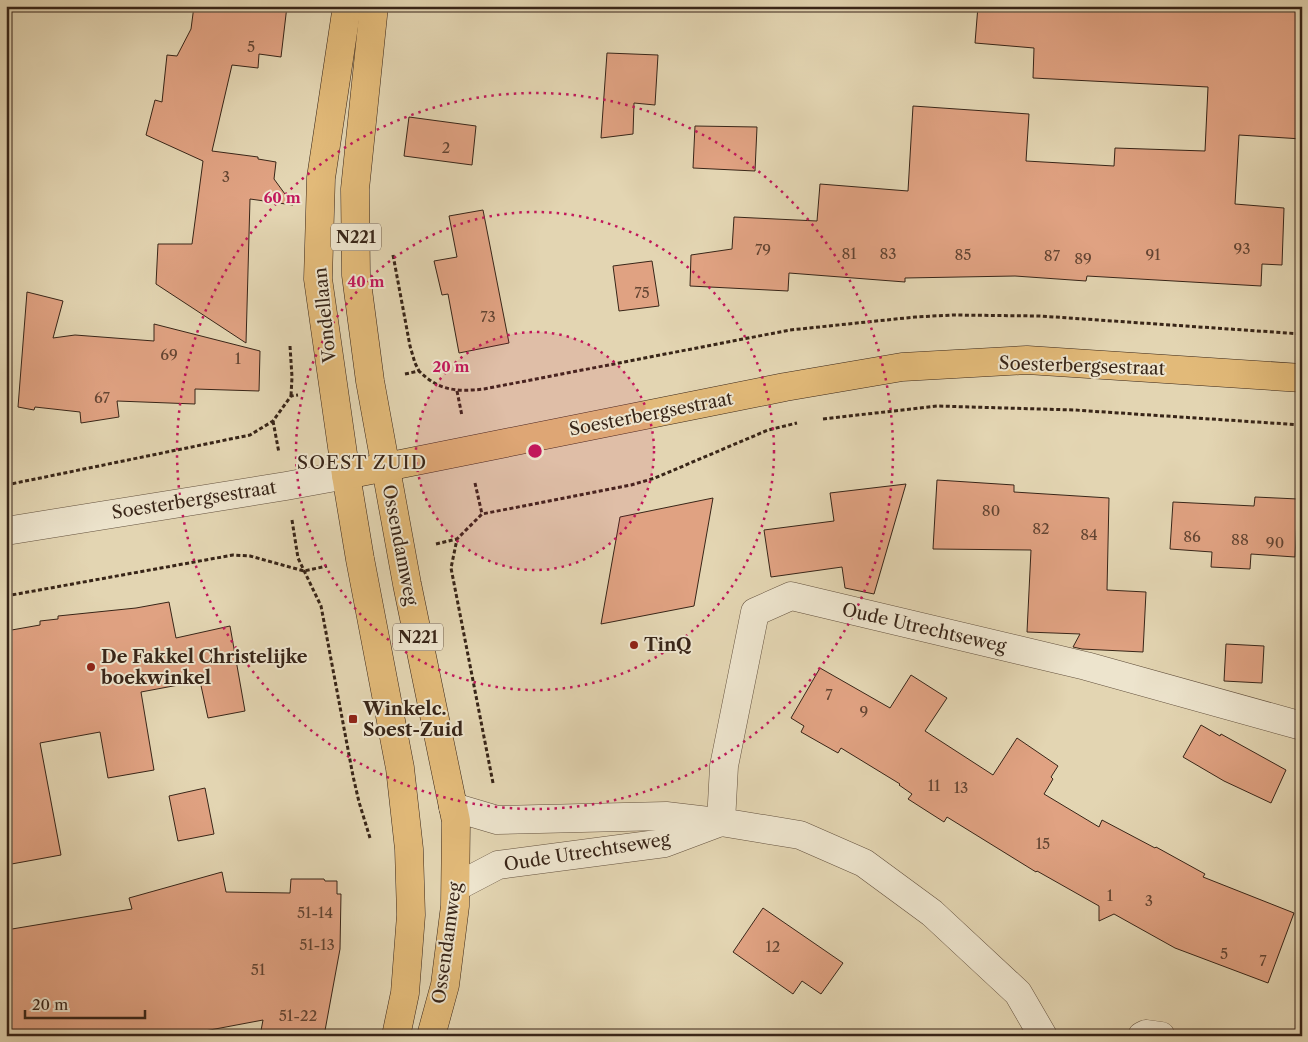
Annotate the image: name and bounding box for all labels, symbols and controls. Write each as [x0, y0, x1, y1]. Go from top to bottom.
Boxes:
house number: 5 [247, 37, 255, 56]
house number: 2 [442, 138, 450, 157]
house number: 3 [222, 167, 230, 186]
text: 60 m [263, 188, 301, 207]
road number: N221 [331, 223, 381, 250]
house number: 93 [1233, 239, 1251, 258]
house number: 79 [755, 240, 771, 259]
house number: 81 [841, 244, 857, 263]
house number: 83 [879, 244, 897, 263]
house number: 85 [954, 245, 972, 264]
house number: 91 [1145, 245, 1161, 264]
house number: 87 [1044, 246, 1061, 265]
house number: 89 [1074, 249, 1092, 268]
street label: Vondellaan [309, 266, 341, 365]
text: 40 m [347, 272, 385, 291]
house number: 75 [634, 283, 650, 302]
house number: 73 [480, 307, 496, 326]
house number: 69 [160, 345, 178, 364]
house number: 1 [235, 349, 242, 368]
street label: Soesterbergsestraat [998, 352, 1166, 380]
text: 20 m [432, 357, 470, 376]
street label: Soesterbergsestraat [567, 387, 735, 441]
house number: 67 [94, 388, 111, 407]
centre of rings [526, 442, 544, 460]
district label: SOEST ZUID [297, 451, 427, 474]
street label: Soesterbergsestraat [110, 476, 279, 524]
street label: Ossendamweg [377, 483, 423, 608]
house number: 80 [982, 501, 1000, 520]
house number: 82 [1032, 519, 1050, 538]
house number: 84 [1080, 525, 1098, 544]
house number: 86 [1183, 527, 1201, 546]
house number: 88 [1231, 530, 1249, 549]
house number: 90 [1266, 533, 1284, 552]
street label: Oude Utrechtseweg [840, 598, 1009, 658]
road number: N221 [393, 624, 443, 650]
place label: TinQ [644, 634, 692, 656]
marker: TinQ [628, 639, 640, 651]
place label: De Fakkel Christelijke boekwinkel [100, 646, 308, 689]
marker: De Fakkel Christelijke boekwinkel [85, 661, 97, 673]
house number: 7 [825, 685, 833, 704]
place label: Winkelc. Soest-Zuid [362, 698, 463, 741]
house number: 9 [860, 702, 868, 721]
marker: Winkelc. Soest-Zuid [347, 713, 359, 725]
house number: 11 [928, 776, 941, 795]
house number: 13 [954, 778, 968, 797]
street label: Oude Utrechtseweg [502, 828, 672, 876]
house number: 15 [1036, 834, 1050, 853]
street label: Ossendamweg [428, 880, 467, 1005]
house number: 1 [1107, 886, 1114, 905]
house number: 3 [1145, 891, 1153, 910]
house number: 51-14 [297, 903, 333, 922]
house number: 51-13 [299, 935, 335, 954]
house number: 12 [766, 937, 780, 956]
house number: 5 [1220, 944, 1228, 963]
house number: 7 [1259, 951, 1267, 970]
house number: 51 [251, 960, 266, 979]
scale bar [25, 987, 145, 1019]
text: 20 m [32, 995, 68, 1014]
house number: 51-22 [279, 1006, 317, 1025]

